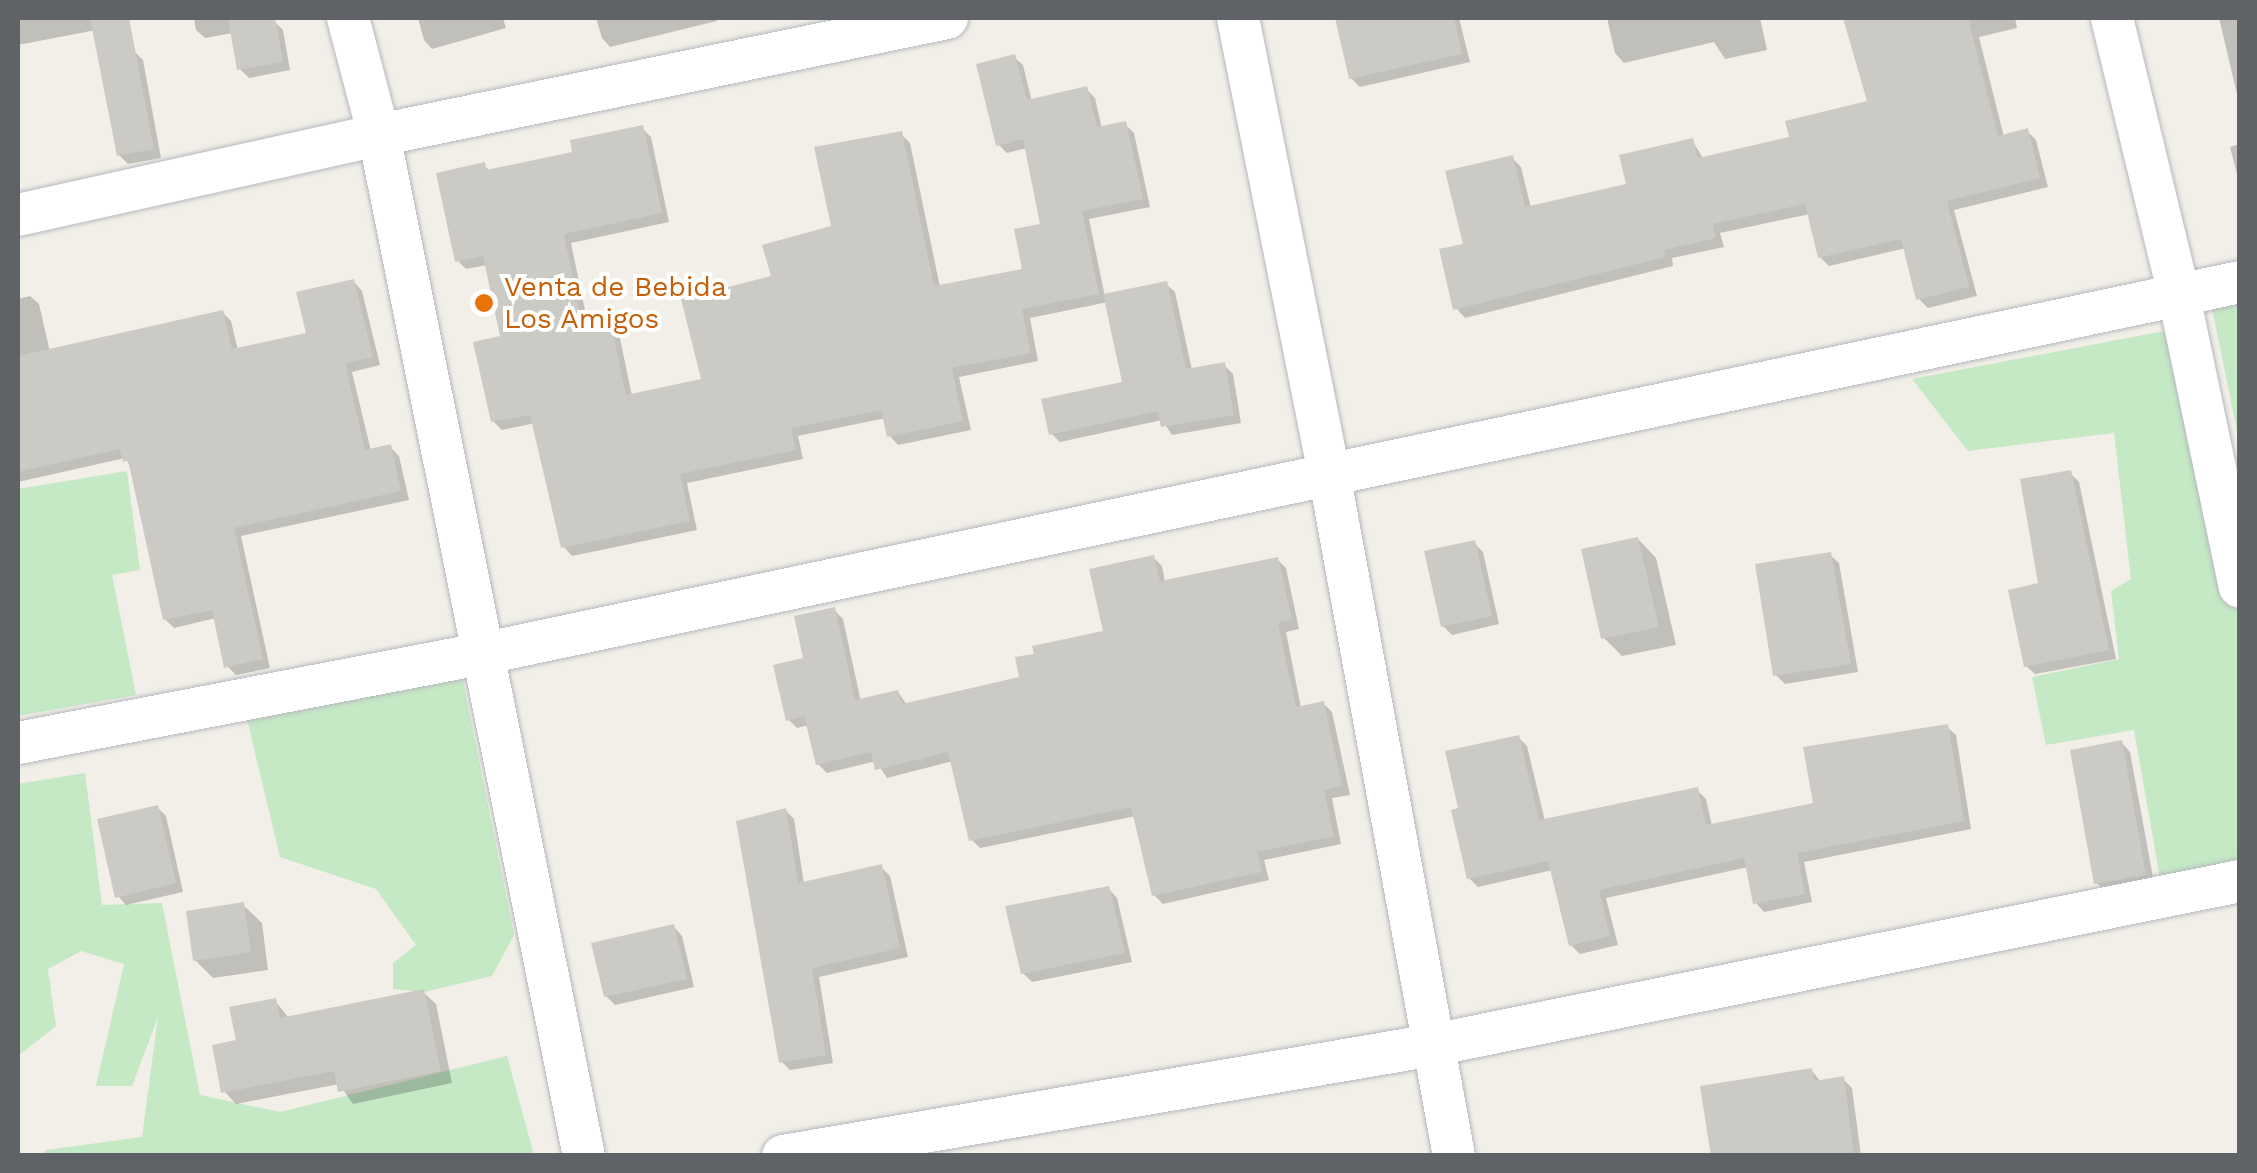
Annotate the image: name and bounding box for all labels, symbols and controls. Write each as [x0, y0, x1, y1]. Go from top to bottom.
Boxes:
place label: Venta de Bebida Los Amigos [504, 270, 727, 336]
marker: Venta de Bebida Los Amigos [473, 292, 495, 314]

